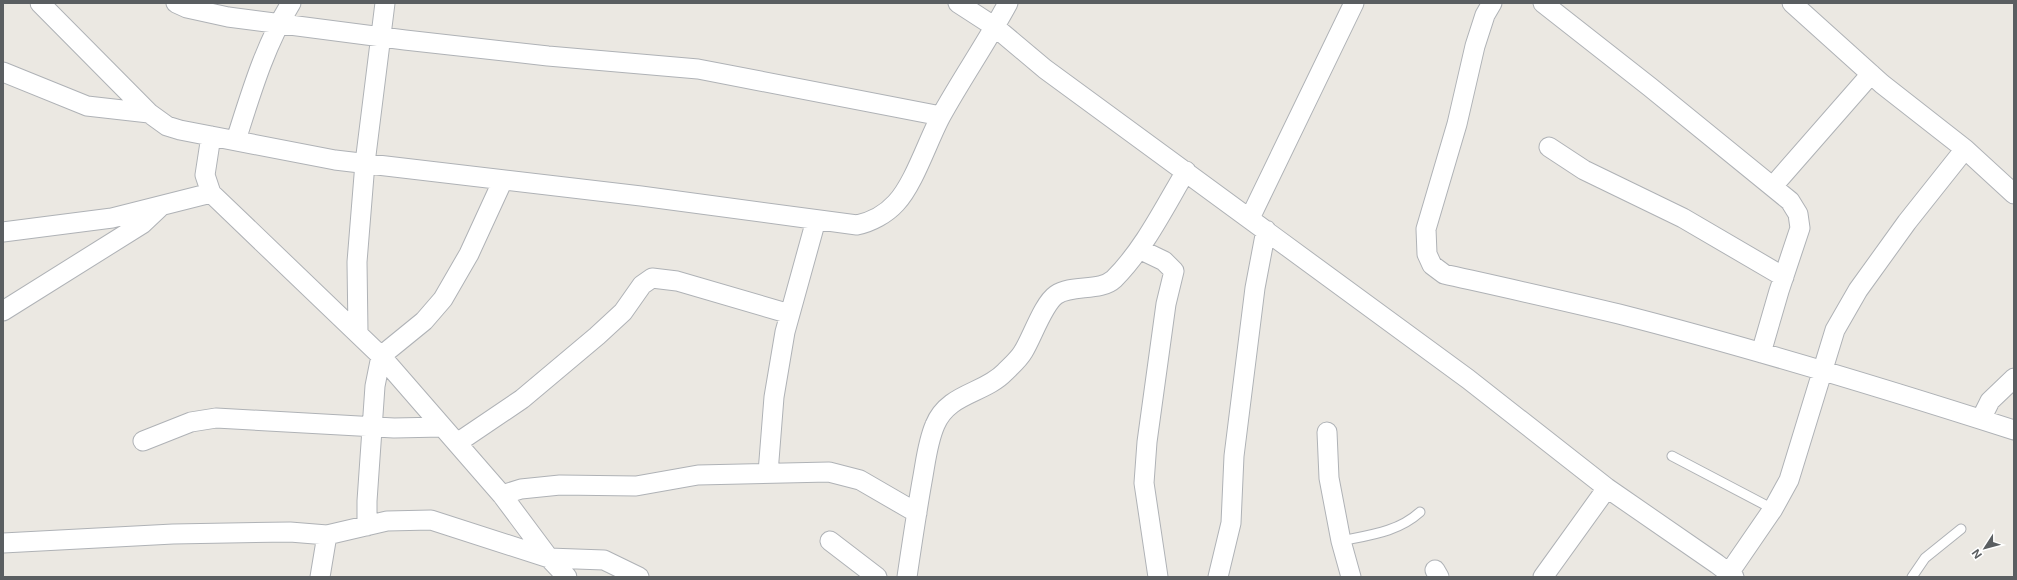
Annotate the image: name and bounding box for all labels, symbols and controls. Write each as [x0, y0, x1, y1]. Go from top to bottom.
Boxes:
north arrow [1965, 528, 2005, 568]
text: N [1969, 546, 1985, 561]

